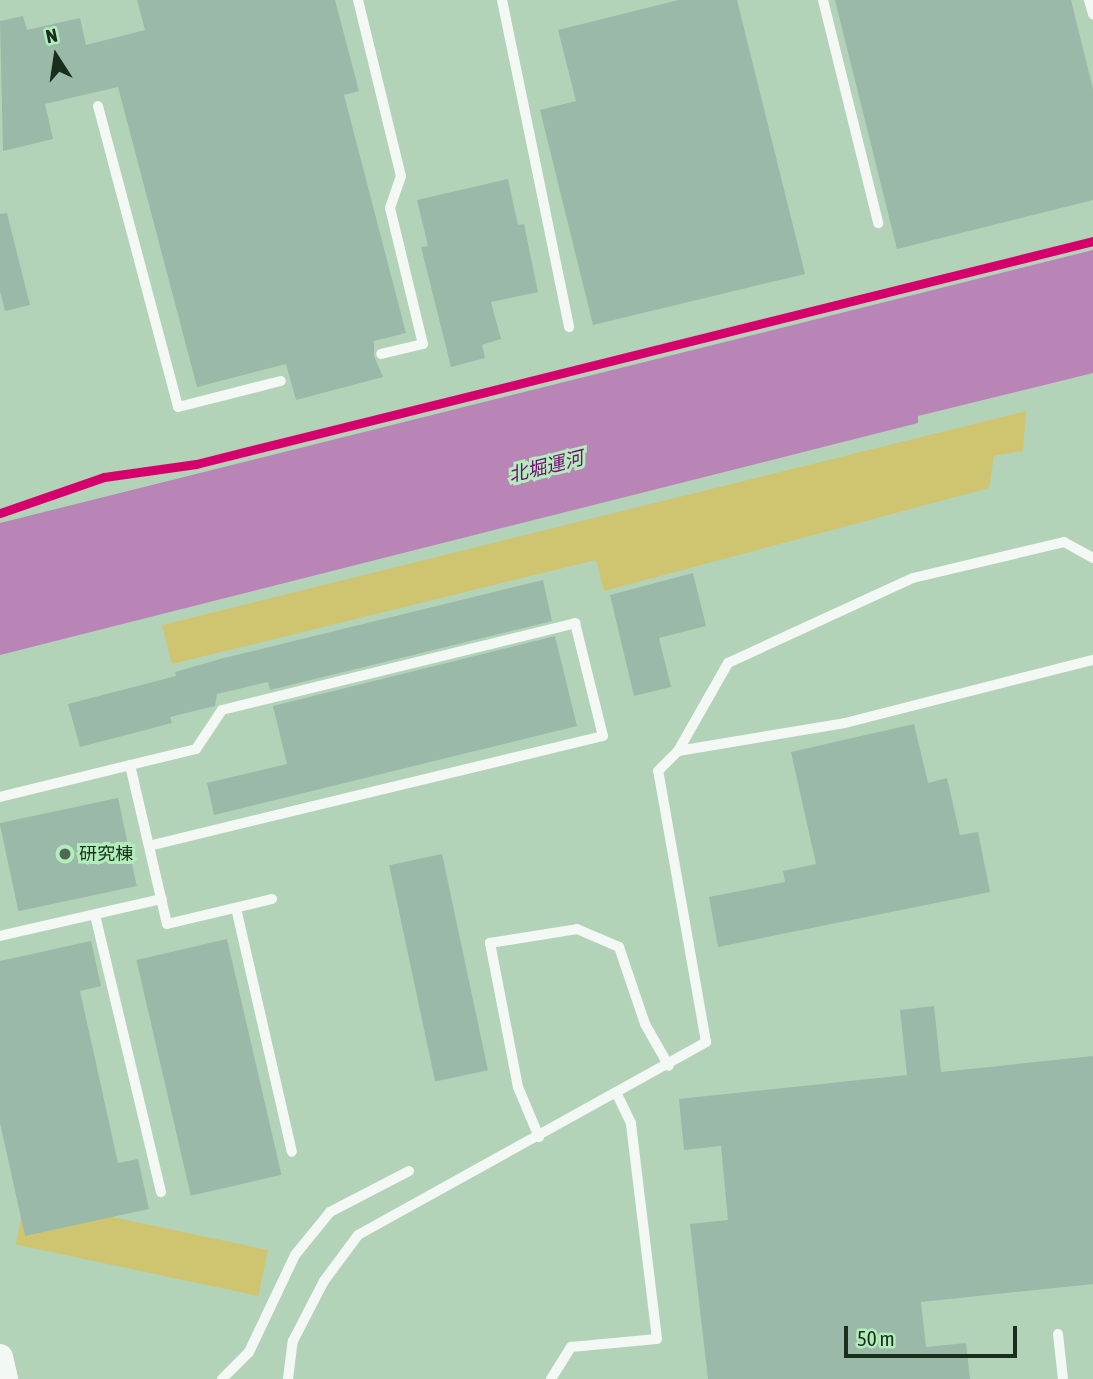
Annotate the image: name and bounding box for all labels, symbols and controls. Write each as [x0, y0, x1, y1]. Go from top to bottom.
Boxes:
north arrow [21, 21, 91, 91]
text: N [44, 24, 59, 47]
water label: 北堀運河 [506, 447, 586, 487]
place label: 研究棟 [79, 843, 133, 865]
marker: 研究棟 [57, 846, 73, 862]
scale bar [848, 1312, 1021, 1356]
text: 50 m [857, 1326, 895, 1350]

